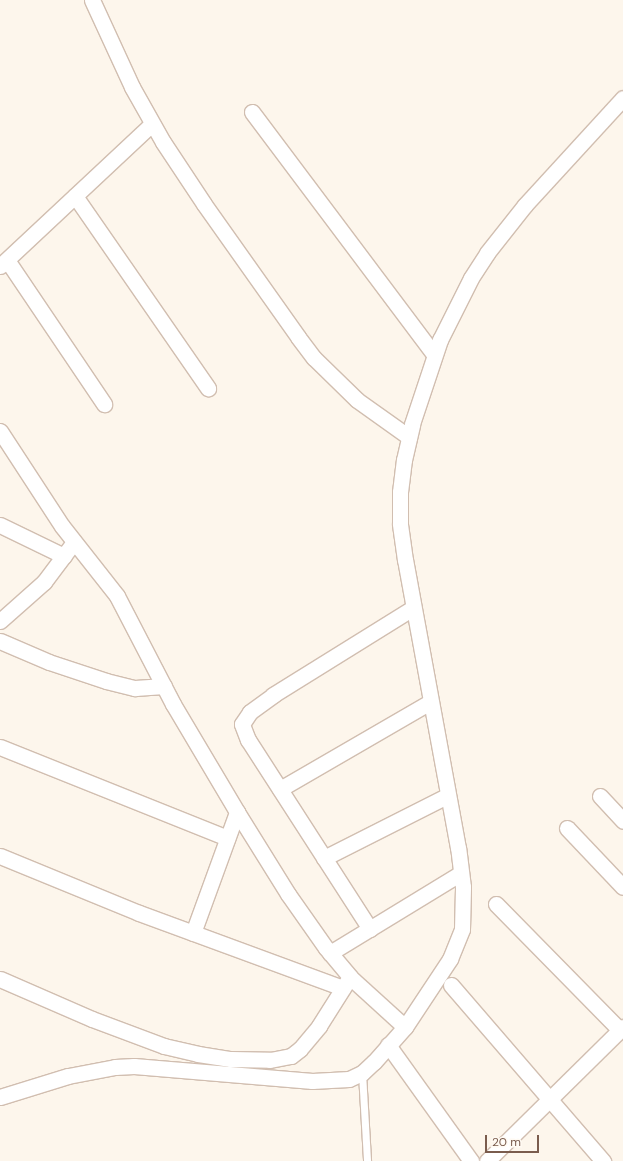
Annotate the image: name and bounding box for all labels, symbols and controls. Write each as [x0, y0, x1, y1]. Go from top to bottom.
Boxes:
scale bar [487, 1127, 541, 1153]
text: 20 m [492, 1134, 521, 1150]

